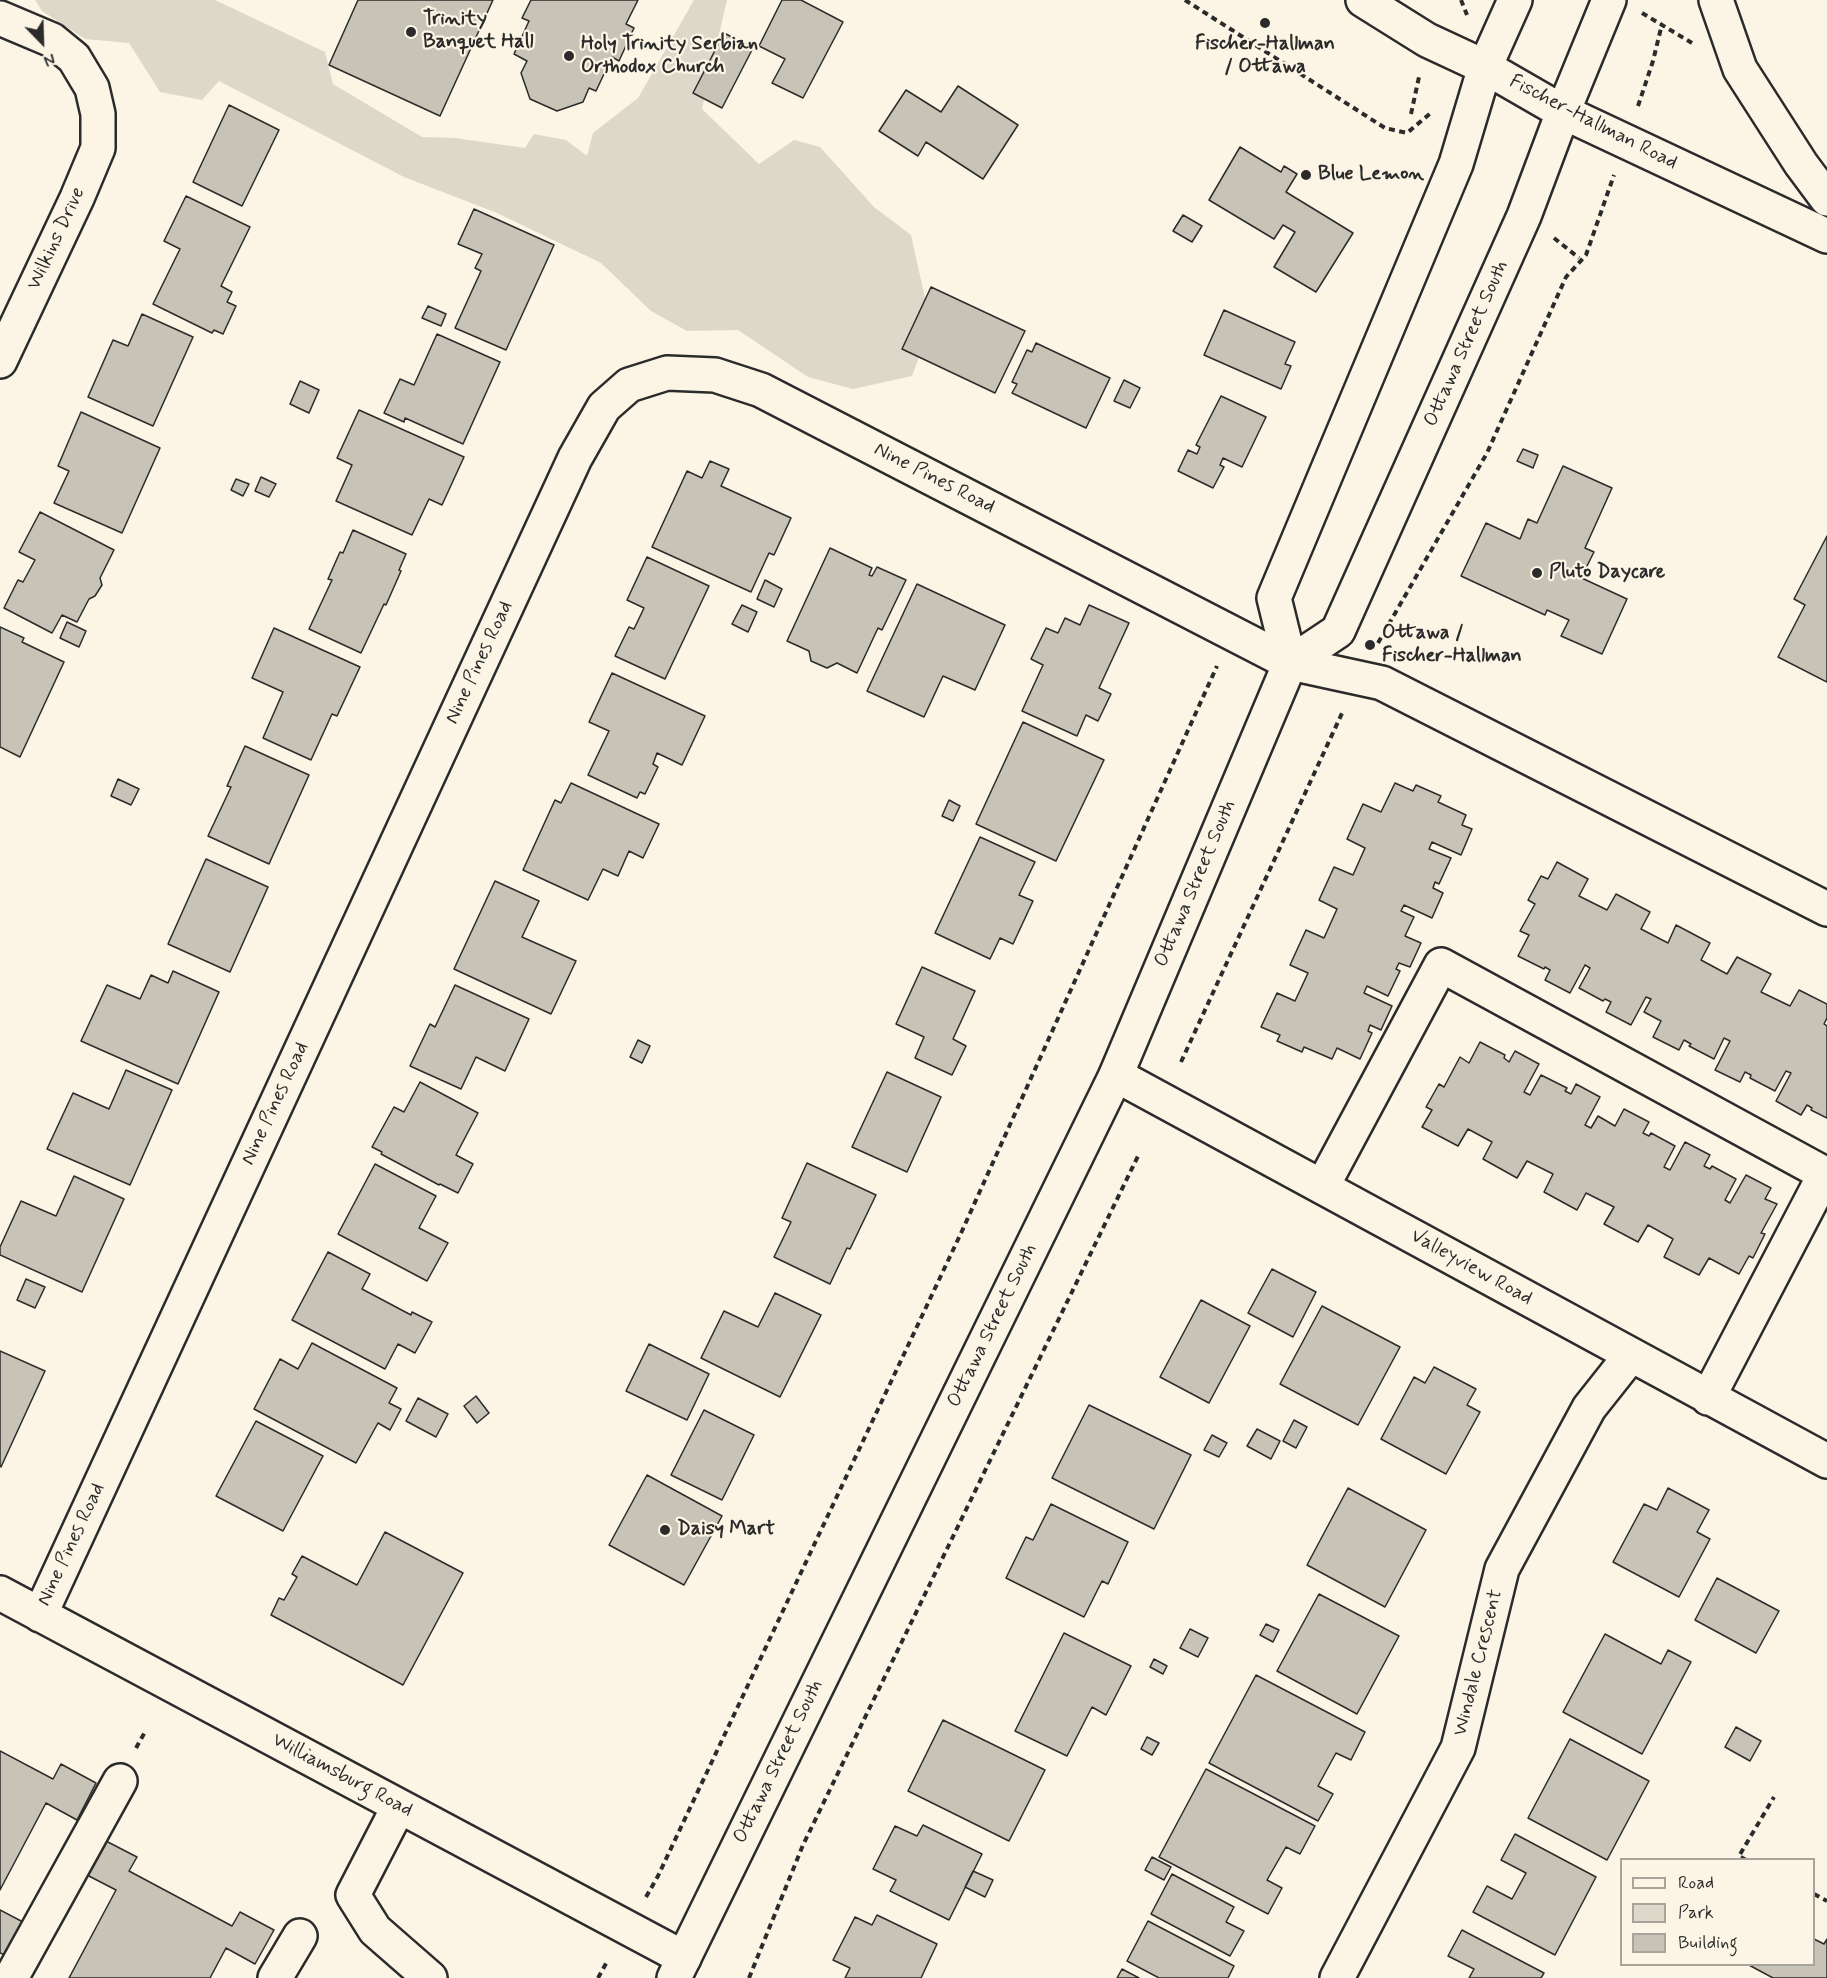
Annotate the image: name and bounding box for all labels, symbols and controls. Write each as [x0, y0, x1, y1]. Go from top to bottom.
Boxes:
place label: Trinity Banquet Hall [423, 8, 534, 55]
north arrow [12, 12, 72, 72]
marker: Fischer-Hallman / Ottawa [1258, 16, 1272, 30]
marker: Trinity Banquet Hall [404, 25, 418, 39]
place label: Holy Trinity Serbian Orthodox Church [581, 33, 758, 80]
place label: Fischer-Hallman / Ottawa [1195, 33, 1335, 80]
text: N [40, 47, 58, 71]
marker: Holy Trinity Serbian Orthodox Church [562, 49, 576, 63]
street label: Fischer-Hallman Road [1505, 70, 1681, 176]
place label: Blue Lemon [1318, 163, 1424, 187]
marker: Blue Lemon [1299, 168, 1313, 182]
street label: Wilkins Drive [23, 184, 91, 294]
street label: Ottawa Street South [1420, 257, 1514, 431]
street label: Nine Pines Road [869, 438, 999, 520]
place label: Pluto Daycare [1549, 561, 1665, 585]
marker: Pluto Daycare [1530, 566, 1544, 580]
street label: Nine Pines Road [441, 598, 519, 728]
place label: Ottawa / Fischer-Hallman [1382, 622, 1522, 669]
marker: Ottawa / Fischer-Hallman [1363, 638, 1377, 652]
street label: Ottawa Street South [1150, 797, 1242, 971]
street label: Nine Pines Road [237, 1039, 315, 1169]
street label: Valleyview Road [1406, 1225, 1536, 1311]
street label: Ottawa Street South [943, 1240, 1043, 1412]
street label: Nine Pines Road [33, 1480, 111, 1610]
place label: Daisy Mart [677, 1518, 775, 1542]
marker: Daisy Mart [658, 1523, 672, 1537]
street label: Windale Crescent [1449, 1587, 1509, 1739]
street label: Ottawa Street South [729, 1676, 829, 1848]
street label: Williamsburg Road [268, 1729, 416, 1823]
legend [1620, 1858, 1815, 1966]
text: Road [1678, 1871, 1714, 1895]
text: Park [1678, 1901, 1714, 1925]
text: Building [1678, 1931, 1738, 1955]

